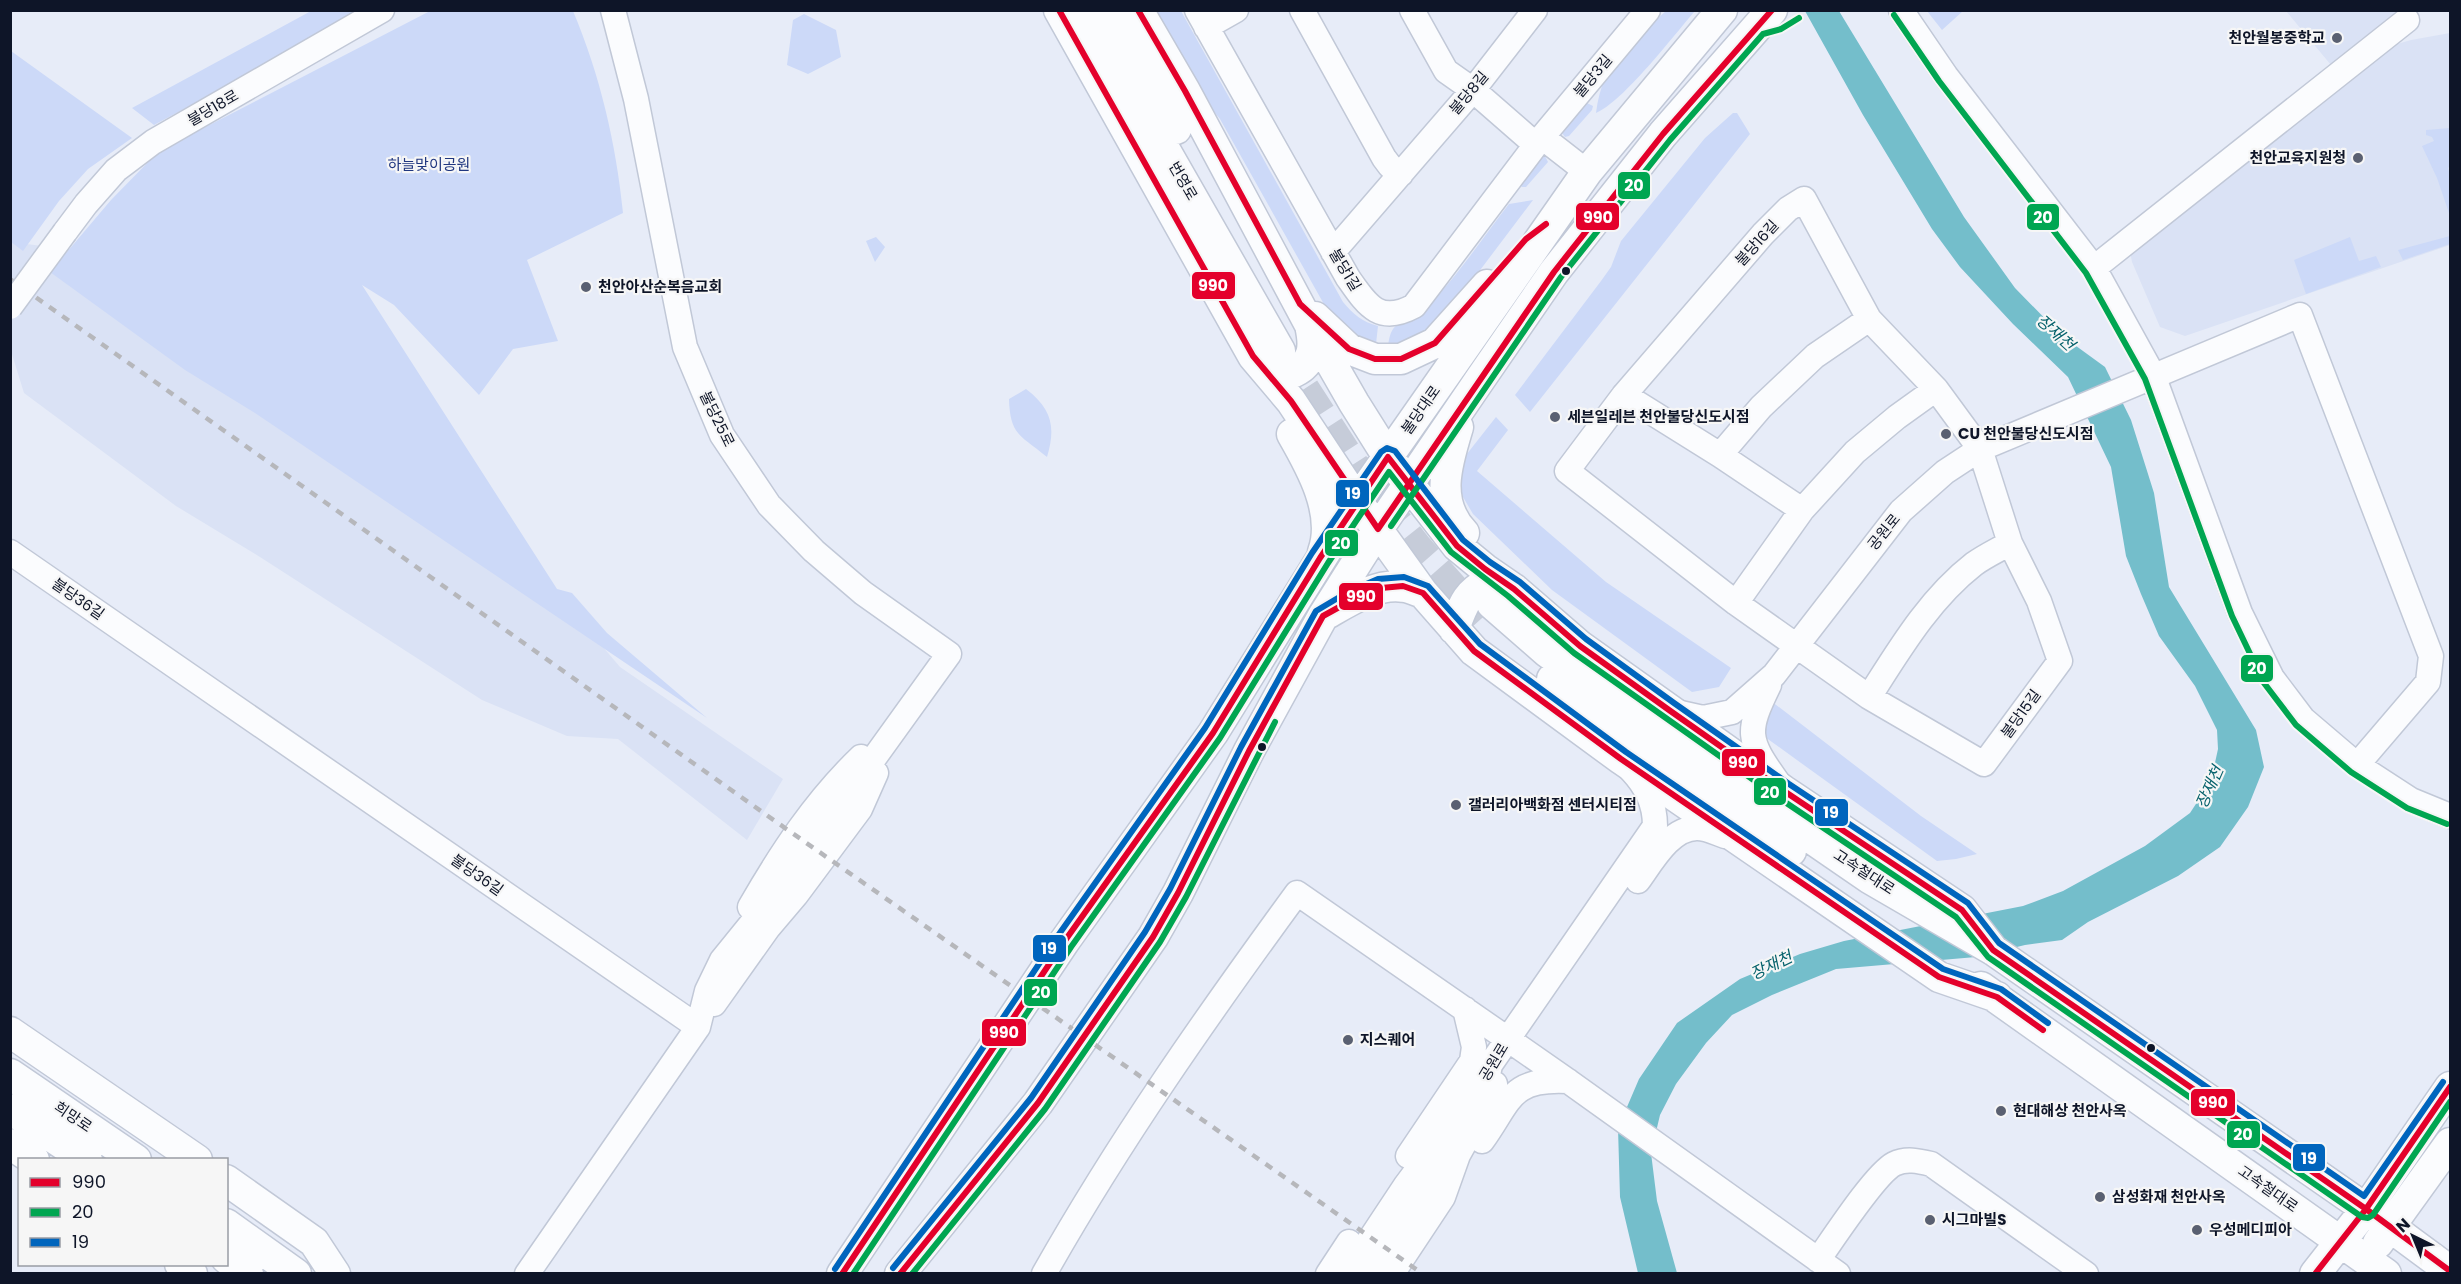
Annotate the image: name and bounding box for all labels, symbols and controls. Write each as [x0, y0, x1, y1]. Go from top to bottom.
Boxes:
place label: 천안월봉중학교 [2228, 27, 2325, 48]
marker: 천안월봉중학교 [2330, 31, 2344, 45]
street label: 불당3길 [1568, 50, 1617, 102]
street label: 불당8길 [1444, 66, 1493, 119]
street label: 불당18로 [183, 85, 242, 131]
place label: 천안교육지원청 [2249, 147, 2346, 168]
marker: 천안교육지원청 [2351, 151, 2365, 165]
park label: 하늘맞이공원 [388, 154, 470, 175]
street label: 번영로 [1164, 158, 1203, 204]
line badge: 20 [1617, 171, 1651, 200]
text: 20 [1624, 174, 1644, 197]
line badge: 990 [1575, 202, 1620, 231]
line badge: 20 [2026, 203, 2060, 231]
text: 990 [1583, 206, 1613, 229]
text: 20 [2033, 206, 2053, 229]
street label: 불당16길 [1730, 215, 1783, 270]
street label: 불당1길 [1325, 245, 1366, 295]
unlabelled marker [1560, 265, 1572, 277]
line badge: 990 [1191, 271, 1236, 300]
text: 990 [1198, 274, 1228, 297]
place label: 천안아산순복음교회 [598, 276, 722, 297]
marker: 천안아산순복음교회 [579, 280, 593, 294]
water label: 장재천 [2032, 309, 2081, 357]
street label: 불당대로 [1396, 381, 1445, 438]
street label: 불당25로 [695, 387, 740, 450]
place label: 세븐일레븐 천안불당신도시점 [1567, 406, 1750, 427]
marker: 세븐일레븐 천안불당신도시점 [1548, 410, 1562, 424]
place label: CU 천안불당신도시점 [1958, 423, 2094, 444]
marker: CU 천안불당신도시점 [1939, 427, 1953, 441]
line badge: 19 [1335, 479, 1370, 508]
text: 19 [1345, 482, 1361, 505]
street label: 공원로 [1862, 509, 1905, 554]
line badge: 20 [1324, 529, 1359, 557]
text: 20 [1331, 532, 1351, 555]
street label: 불당36길 [48, 573, 109, 624]
line badge: 990 [1338, 582, 1384, 611]
text: 990 [1346, 585, 1376, 608]
line badge: 20 [2240, 654, 2274, 683]
text: 20 [2247, 657, 2267, 680]
street label: 불당15길 [1996, 685, 2045, 742]
unlabelled marker [1256, 741, 1268, 753]
line badge: 990 [1721, 748, 1766, 777]
text: 990 [1728, 751, 1758, 774]
water label: 장재천 [2190, 760, 2230, 812]
line badge: 20 [1753, 777, 1787, 806]
text: 20 [1760, 781, 1780, 804]
place label: 갤러리아백화점 센터시티점 [1468, 794, 1637, 815]
marker: 갤러리아백화점 센터시티점 [1449, 798, 1463, 812]
line badge: 19 [1814, 798, 1849, 827]
text: 19 [1823, 801, 1839, 824]
street label: 고속철대로 [1830, 844, 1899, 899]
street label: 불당36길 [447, 849, 508, 900]
line badge: 19 [1032, 934, 1067, 963]
text: 19 [1041, 937, 1057, 960]
water label: 장재천 [1746, 944, 1798, 985]
line badge: 20 [1023, 978, 1058, 1007]
text: 20 [1031, 981, 1051, 1004]
line badge: 990 [981, 1018, 1027, 1047]
text: 990 [989, 1021, 1019, 1044]
place label: 지스퀘어 [1360, 1029, 1415, 1050]
marker: 지스퀘어 [1341, 1033, 1355, 1047]
street label: 공원로 [1474, 1039, 1513, 1085]
unlabelled marker [2145, 1042, 2157, 1054]
line badge: 990 [2190, 1088, 2236, 1117]
text: 990 [2198, 1091, 2228, 1114]
street label: 희망로 [50, 1096, 96, 1137]
place label: 현대해상 천안사옥 [2013, 1100, 2127, 1121]
marker: 현대해상 천안사옥 [1994, 1104, 2008, 1118]
line badge: 20 [2226, 1120, 2261, 1149]
text: 20 [2233, 1123, 2253, 1146]
line badge: 19 [2292, 1143, 2326, 1172]
text: 19 [2301, 1147, 2317, 1170]
legend [18, 1158, 228, 1266]
street label: 고속철대로 [2234, 1160, 2303, 1217]
text: 990 [72, 1169, 106, 1194]
place label: 삼성화재 천안사옥 [2112, 1186, 2226, 1207]
marker: 삼성화재 천안사옥 [2093, 1190, 2107, 1204]
text: 20 [72, 1199, 94, 1224]
north arrow [2383, 1206, 2443, 1266]
place label: 시그마빌S [1942, 1209, 2006, 1230]
marker: 시그마빌S [1923, 1213, 1937, 1227]
text: N [2391, 1213, 2415, 1238]
place label: 우성메디피아 [2209, 1219, 2292, 1240]
marker: 우성메디피아 [2190, 1223, 2204, 1237]
text: 19 [72, 1229, 89, 1254]

